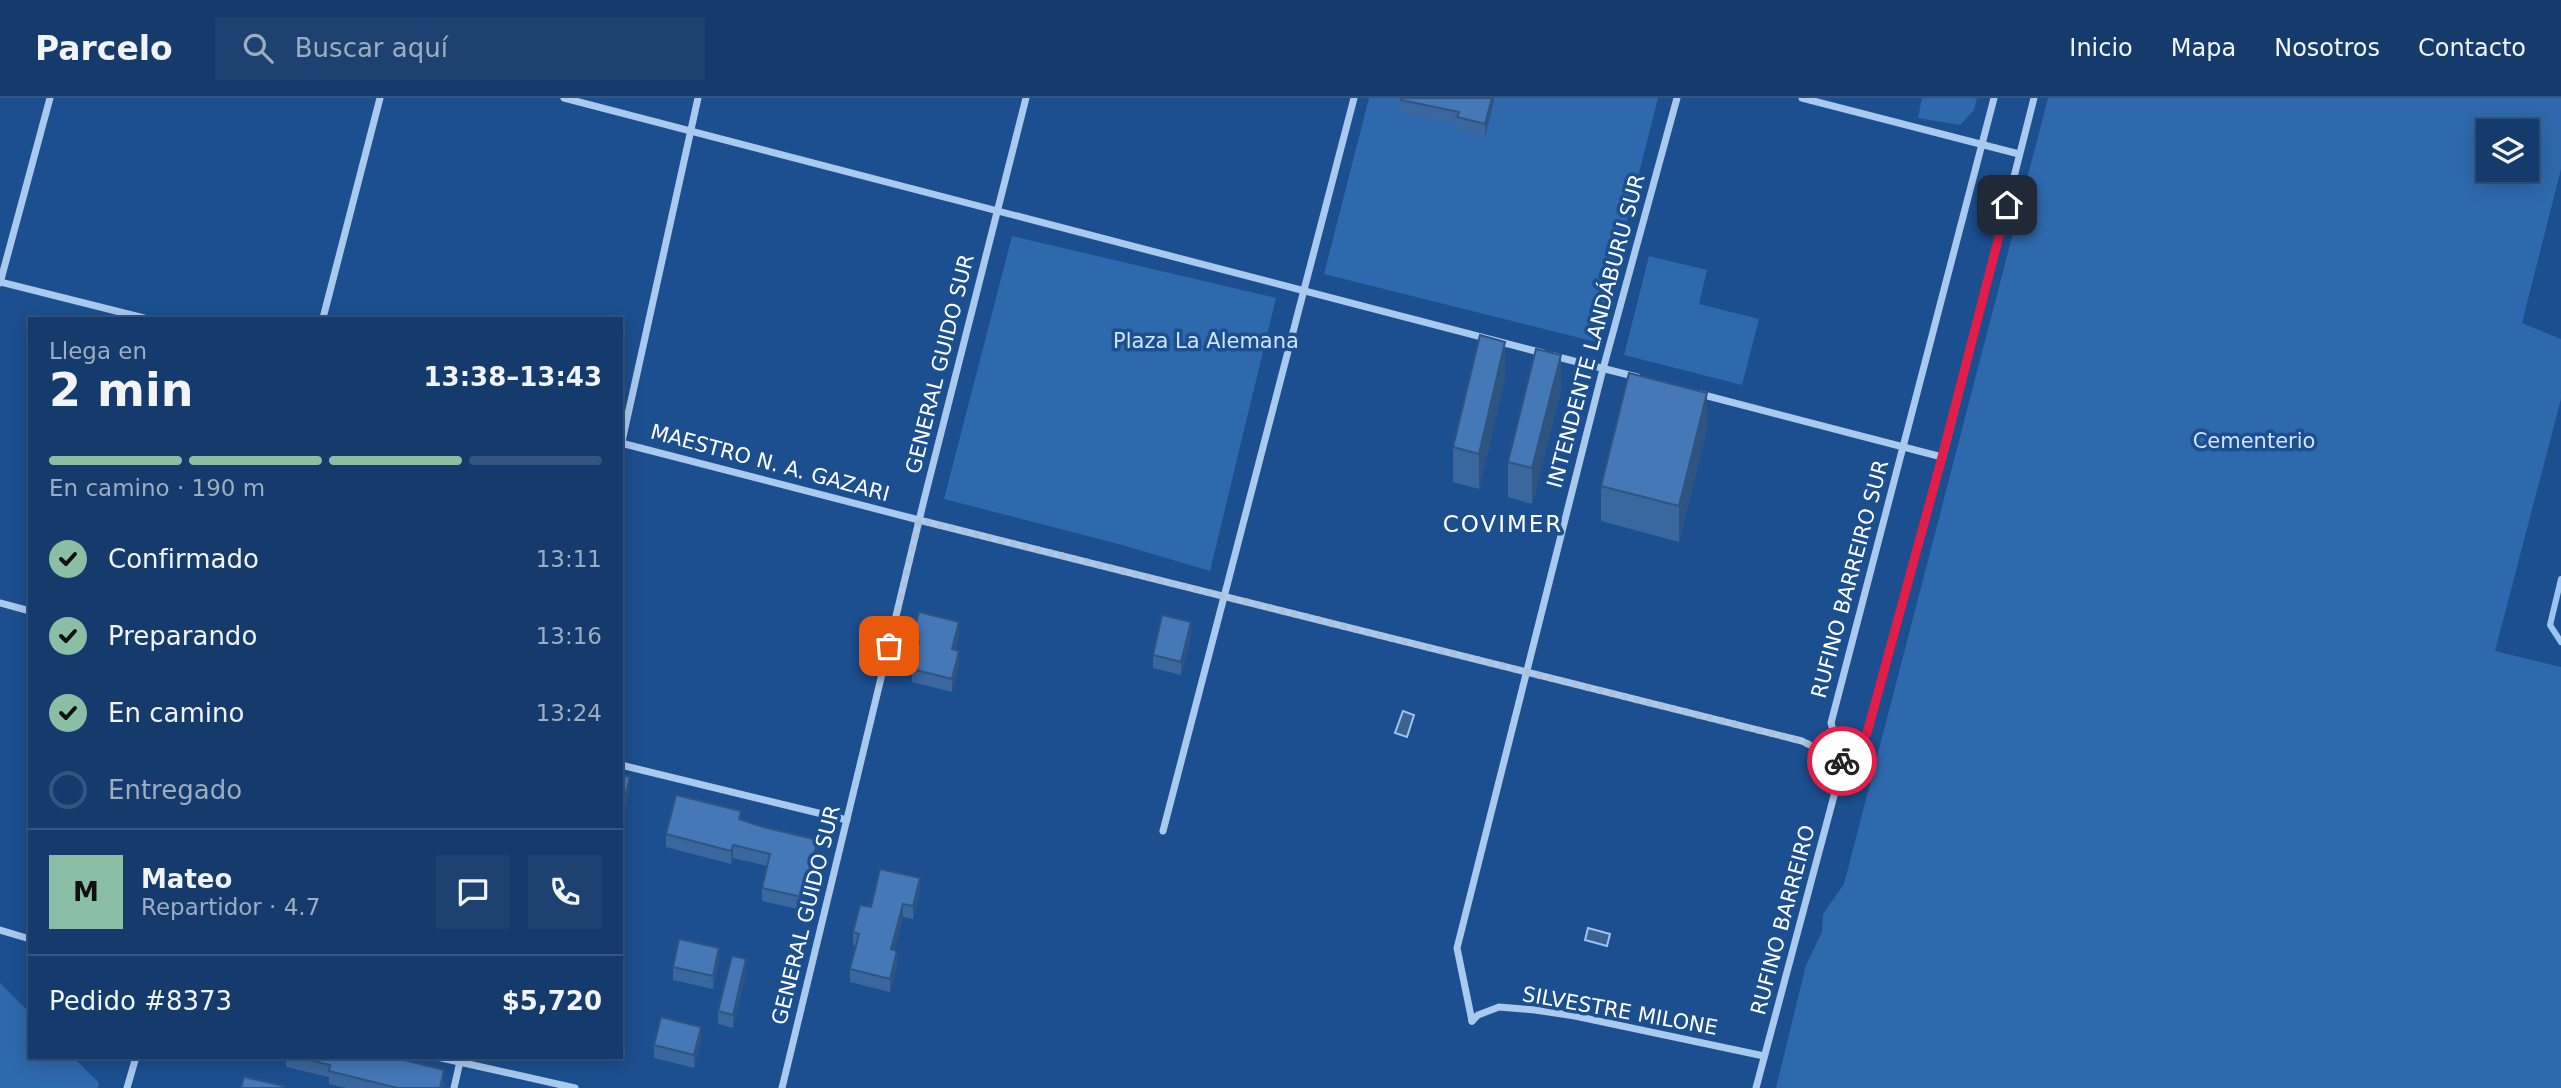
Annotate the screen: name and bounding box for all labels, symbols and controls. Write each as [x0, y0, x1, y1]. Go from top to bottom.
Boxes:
search box [215, 17, 705, 80]
text: Parcelo [35, 29, 173, 68]
icon: search [239, 29, 277, 67]
text: Buscar aquí [295, 33, 448, 63]
text: Inicio [2069, 34, 2133, 62]
text: Mapa [2171, 34, 2236, 62]
text: Nosotros [2274, 34, 2380, 62]
text: Contacto [2418, 34, 2526, 62]
map controls [2476, 119, 2539, 182]
button: layers [2476, 119, 2539, 182]
street label: INTENDENTE LANDÁBURU SUR [1542, 171, 1649, 490]
pin [1977, 175, 2037, 235]
icon: home [1988, 186, 2026, 224]
street label: GENERAL GUIDO SUR [901, 252, 979, 476]
park label: Plaza La Alemana [1113, 329, 1299, 353]
text: Llega en [49, 338, 147, 364]
text: 13:38–13:43 [423, 362, 602, 392]
text: 2 min [49, 363, 193, 417]
street label: MAESTRO N. A. GAZARI [648, 420, 892, 506]
park label: Cementerio [2193, 429, 2315, 453]
street label: RUFINO BARREIRO SUR [1807, 457, 1893, 701]
text: En camino · 190 m [49, 475, 265, 501]
district label: COVIMER [1443, 511, 1563, 537]
icon: check [49, 540, 87, 578]
text: Confirmado [108, 544, 259, 574]
text: 13:11 [536, 546, 602, 572]
pin [859, 616, 919, 676]
icon: check [49, 617, 87, 655]
text: Preparando [108, 621, 257, 651]
text: 13:16 [536, 623, 602, 649]
icon: bag [870, 627, 908, 665]
icon: check [49, 694, 87, 732]
text: En camino [108, 698, 244, 728]
text: 13:24 [536, 700, 602, 726]
courier [1807, 726, 1877, 796]
icon: bike [1823, 742, 1861, 780]
text: Entregado [108, 775, 242, 805]
street label: GENERAL GUIDO SUR [767, 803, 845, 1027]
street label: RUFINO BARREIRO [1746, 822, 1820, 1018]
button: chat [436, 855, 510, 929]
button: phone [528, 855, 602, 929]
text: Mateo [141, 864, 232, 894]
text: M [73, 877, 99, 907]
text: Repartidor · 4.7 [141, 894, 320, 920]
street label: SILVESTRE MILONE [1520, 982, 1720, 1040]
text: Pedido #8373 [49, 986, 232, 1016]
text: $5,720 [502, 986, 602, 1016]

